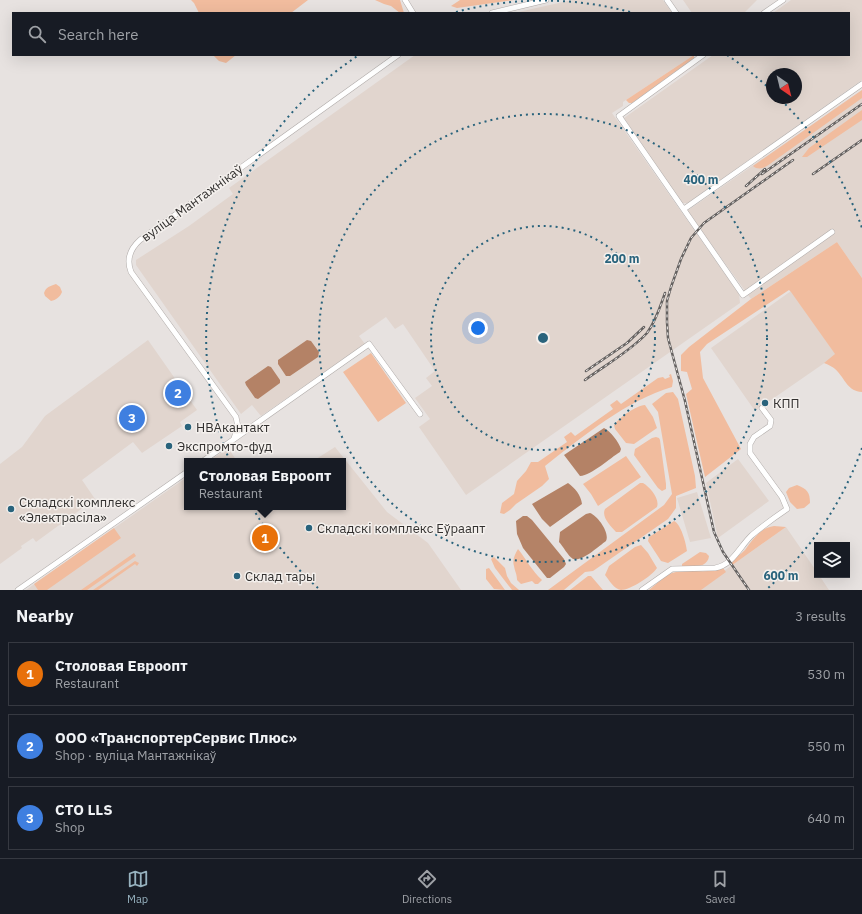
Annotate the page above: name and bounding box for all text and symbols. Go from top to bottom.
search box [12,12,850,56]
icon: search [26,23,48,45]
text: Search here [58,25,138,44]
north arrow [766,68,802,104]
street label: вуліца Мантажнікаў [138,160,246,245]
text: 400 m [683,172,719,187]
text: 200 m [604,251,640,266]
your location [468,318,488,338]
centre of rings [536,331,550,345]
pin: 2 [165,378,191,408]
place label: КПП [773,395,800,412]
marker: КПП [760,398,770,408]
pin: 3 [119,403,145,433]
place label: НВАкантакт [196,419,270,436]
marker: НВАкантакт [183,422,193,432]
place label: Экспромто-фуд [177,438,273,455]
marker: Экспромто-фуд [164,441,174,451]
popup [184,458,346,510]
text: Столовая Евроопт [199,466,331,485]
text: Restaurant [199,485,263,502]
place label: Складскі комплекс «Электрасіла» [19,494,136,526]
marker: Складскі комплекс «Электрасіла» [6,504,16,514]
place label: Складскі комплекс Еўраапт [317,520,485,537]
pin: 1 [252,523,278,553]
marker: Складскі комплекс Еўраапт [304,523,314,533]
map controls [814,542,850,578]
button: layers [814,542,850,578]
place label: Склад тары [245,568,316,585]
text: 600 m [763,568,799,583]
marker: Склад тары [232,571,242,581]
text: Nearby [16,605,74,627]
text: 3 results [795,608,846,625]
text: Столовая Евроопт [55,656,188,675]
text: 1 [26,666,34,683]
text: 530 m [807,666,845,683]
text: Restaurant [55,675,119,692]
text: ООО «ТранспортерСервис Плюс» [55,728,297,747]
text: 2 [26,738,34,755]
text: 550 m [807,738,845,755]
text: Shop · вуліца Мантажнікаў [55,747,216,764]
text: СТО LLS [55,800,113,819]
text: 3 [26,810,34,827]
text: 640 m [807,810,845,827]
text: Shop [55,819,85,836]
tab: Map [127,868,149,906]
tab: Directions [402,868,452,906]
tab: Saved [705,868,735,906]

